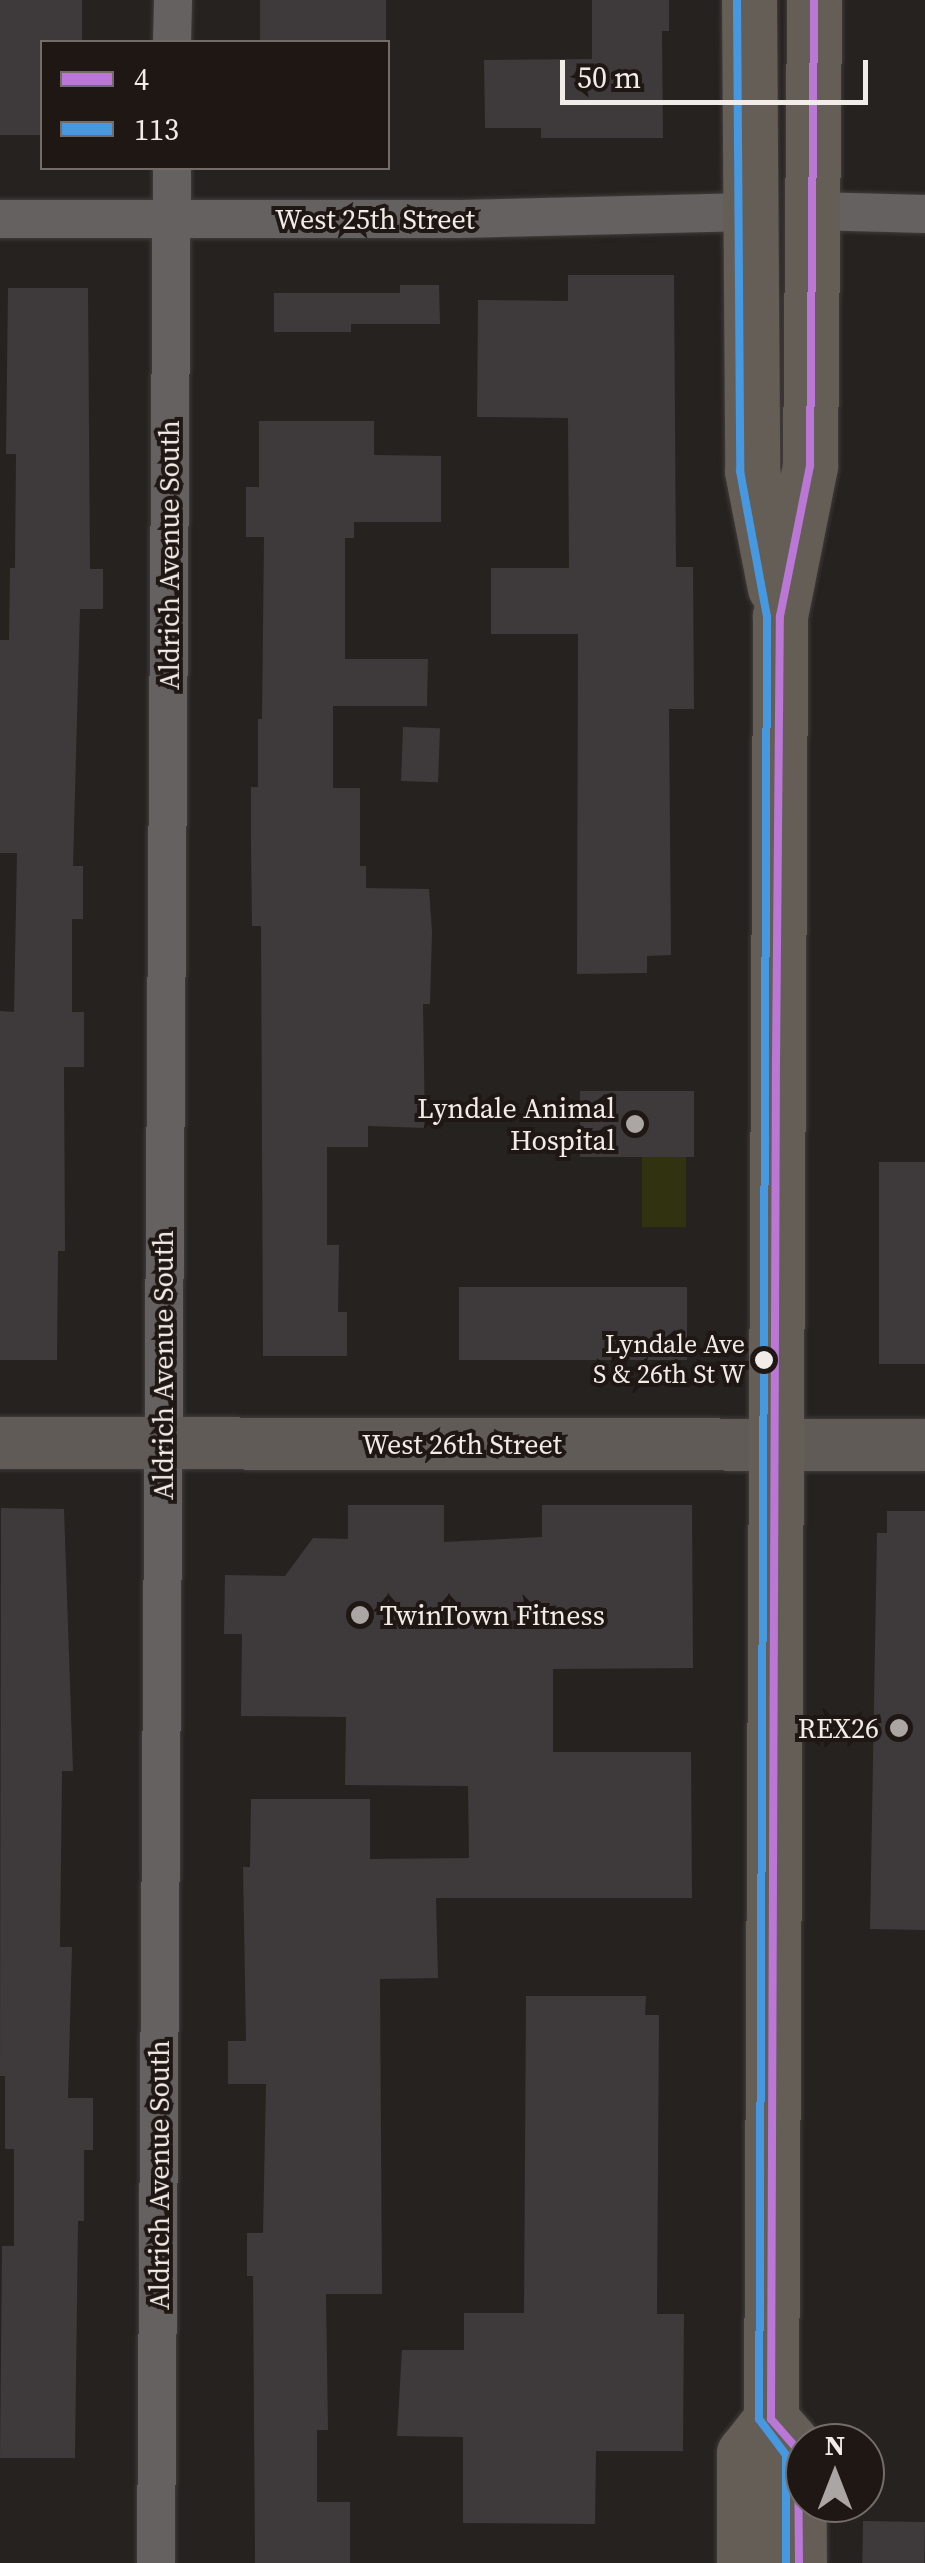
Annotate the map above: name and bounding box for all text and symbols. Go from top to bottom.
legend [40,40,390,170]
scale bar [565,40,872,102]
text: 50 m [577,57,641,98]
text: 4 [134,59,149,100]
text: 113 [134,109,179,150]
street label: West 25th Street [275,202,475,236]
street label: Aldrich Avenue South [152,420,186,690]
place label: Lyndale Animal Hospital [417,1091,615,1157]
marker: Lyndale Animal Hospital [624,1113,646,1135]
street label: Aldrich Avenue South [146,1230,180,1500]
place label: Lyndale Ave S & 26th St W [592,1329,745,1390]
marker: Lyndale Ave S & 26th St W [754,1350,774,1370]
street label: West 26th Street [362,1427,562,1461]
place label: TwinTown Fitness [380,1598,605,1632]
marker: TwinTown Fitness [349,1604,371,1626]
place label: REX26 [798,1711,879,1745]
marker: REX26 [888,1717,910,1739]
street label: Aldrich Avenue South [142,2040,176,2310]
north arrow [785,2423,885,2523]
text: N [825,2426,845,2464]

